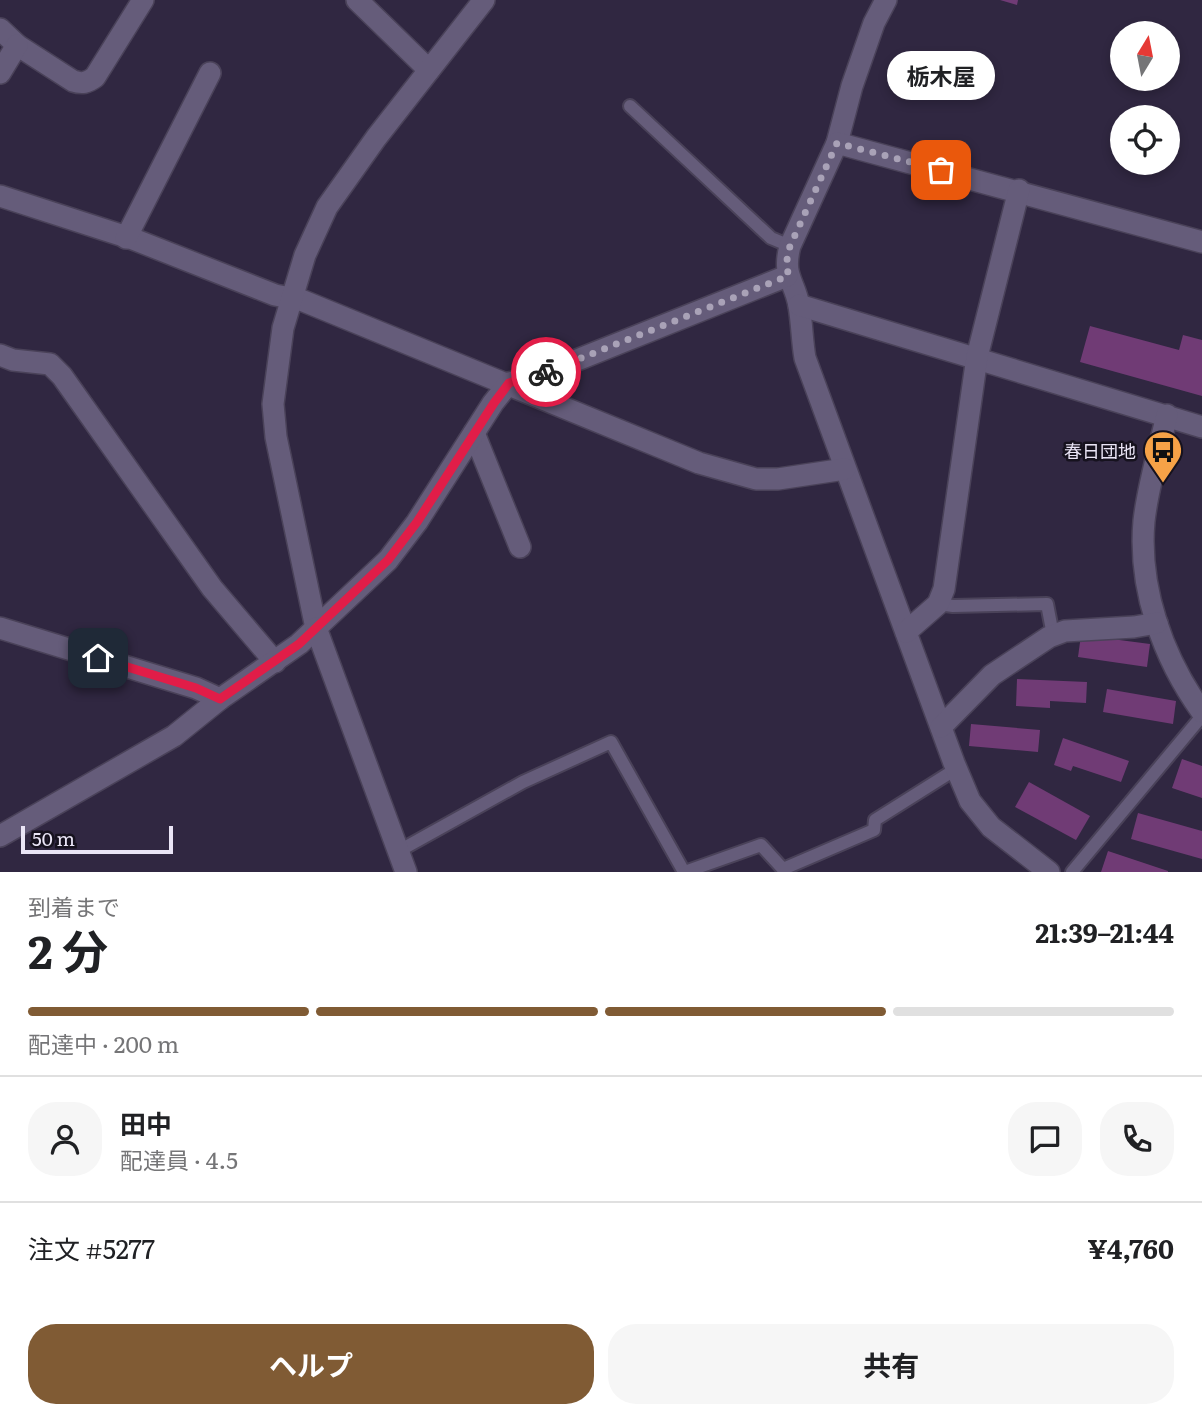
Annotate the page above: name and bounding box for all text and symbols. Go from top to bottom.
north arrow [1110,21,1180,91]
map controls [1110,21,1180,175]
callout: 栃木屋 [887,51,995,100]
text: 栃木屋 [907,58,976,92]
button: locate [1110,105,1180,175]
pin [911,140,971,200]
icon: bag [922,151,960,189]
courier [511,337,581,407]
icon: bike [527,353,565,391]
bus stop icon: 春日団地 [1142,429,1184,484]
place label: 春日団地 [1064,437,1136,464]
pin [68,628,128,688]
icon: home [79,639,117,677]
scale bar [21,823,173,855]
text: 50 m [32,824,75,852]
text: 到着まで [28,889,120,923]
text: 21:39–21:44 [1035,912,1174,951]
text: 2 分 [28,915,108,983]
text: 配達中 · 200 m [28,1026,179,1060]
button: person [28,1102,102,1176]
button: chat [1008,1102,1082,1176]
button: phone [1100,1102,1174,1176]
text: 田中 [120,1103,172,1142]
text: 配達員 · 4.5 [120,1142,238,1176]
text: 注文 #5277 [28,1228,155,1267]
text: ¥4,760 [1087,1228,1174,1267]
button: ヘルプ [28,1324,594,1404]
button: 共有 [608,1324,1174,1404]

